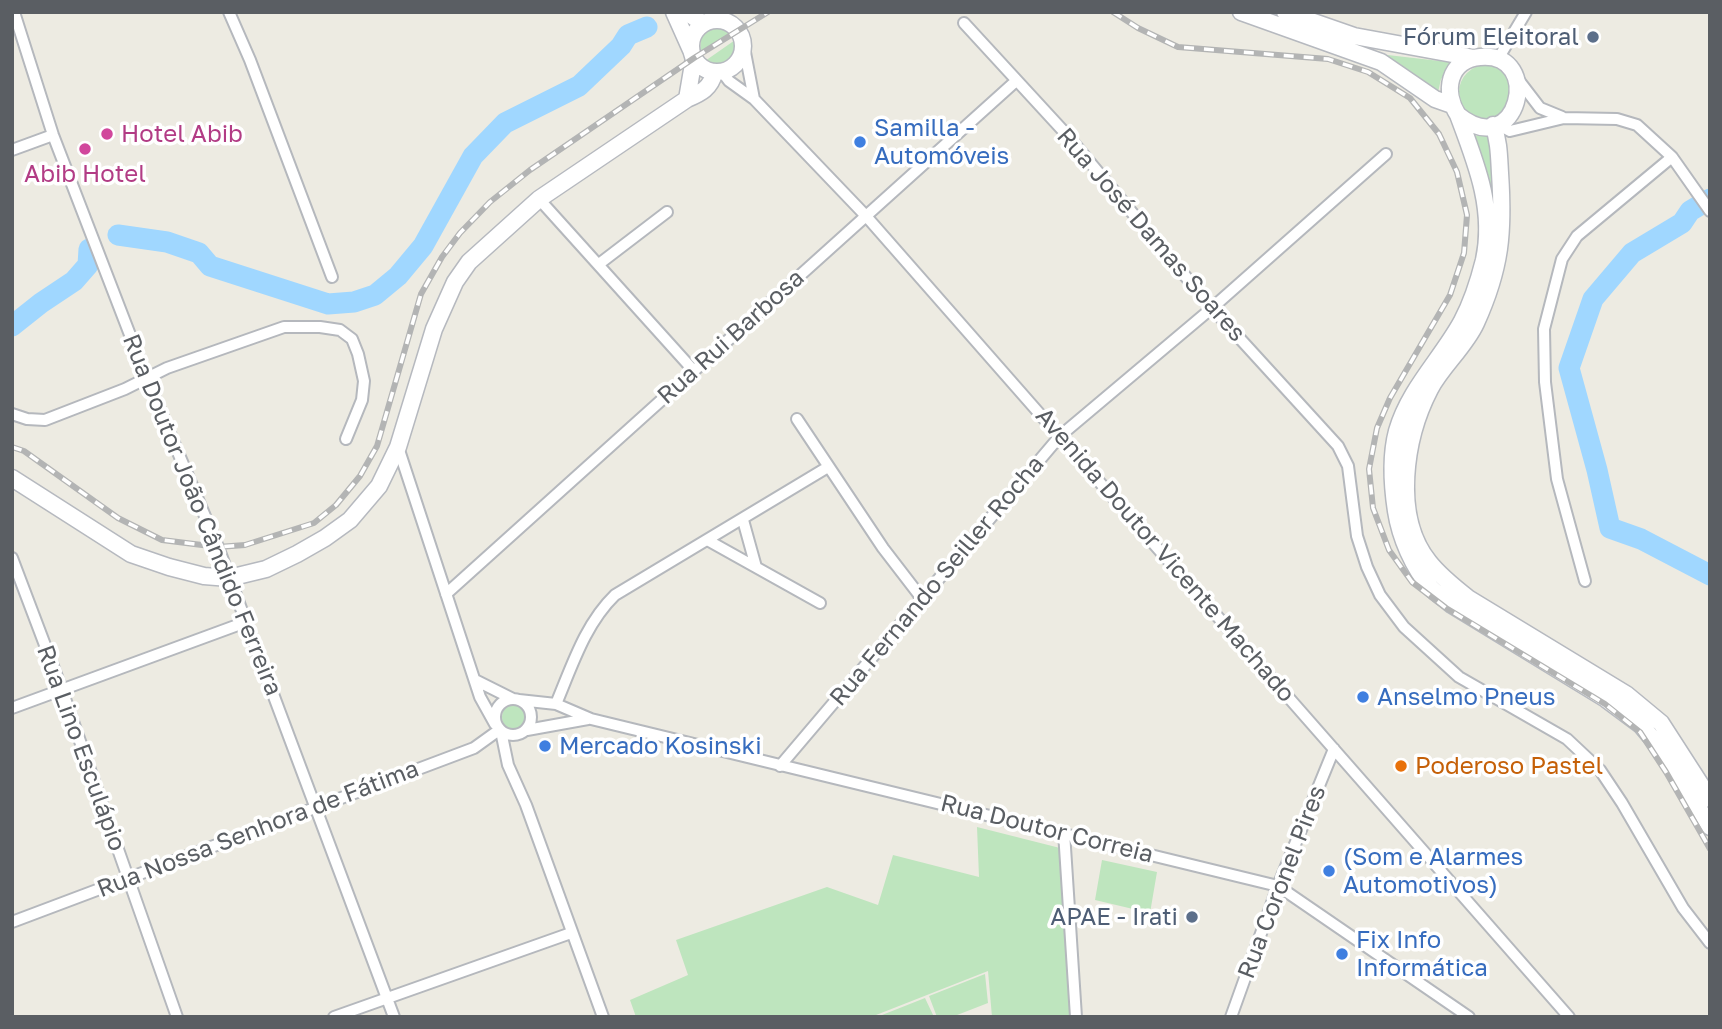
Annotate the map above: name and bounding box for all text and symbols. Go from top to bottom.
place label: Fórum Eleitoral [1403,23,1579,51]
marker: Fórum Eleitoral [1585,29,1601,45]
place label: Samilla - Automóveis [874,114,1009,170]
place label: Hotel Abib [121,120,243,148]
street label: Rua José Damas Soares [1051,122,1251,348]
marker: Hotel Abib [99,126,115,142]
marker: Samilla - Automóveis [852,134,868,150]
marker: Abib Hotel [77,141,93,157]
place label: Abib Hotel [24,160,146,188]
street label: Rua Rui Barbosa [652,264,810,410]
street label: Rua Doutor João Cândido Ferreira [116,330,288,700]
street label: Avenida Doutor Vicente Machado [1029,402,1301,708]
street label: Rua Fernando Seiller Rocha [824,450,1050,712]
street label: Rua Lino Esculápio [30,641,132,855]
place label: Anselmo Pneus [1377,683,1555,711]
marker: Anselmo Pneus [1355,689,1371,705]
place label: Mercado Kosinski [559,732,762,760]
marker: Mercado Kosinski [537,738,553,754]
place label: Poderoso Pastel [1415,752,1603,780]
street label: Rua Nossa Senhora de Fátima [93,754,423,904]
marker: Poderoso Pastel [1393,758,1409,774]
street label: Rua Coronel Pires [1232,781,1332,983]
street label: Rua Doutor Correia [938,789,1156,869]
place label: (Som e Alarmes Automotivos) [1343,843,1523,899]
marker: (Som e Alarmes Automotivos) [1321,863,1337,879]
place label: APAE - Irati [1050,903,1178,931]
marker: APAE - Irati [1184,909,1200,925]
place label: Fix Info Informática [1356,926,1488,982]
marker: Fix Info Informática [1334,946,1350,962]

